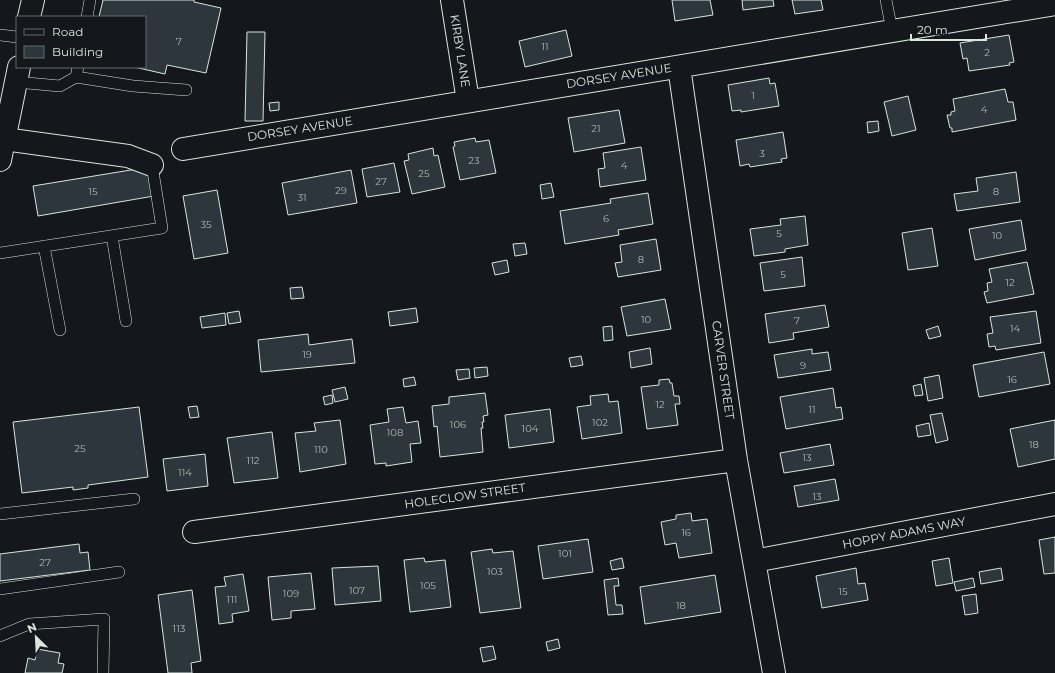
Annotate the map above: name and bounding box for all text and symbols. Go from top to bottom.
street label: KIRBY LANE [447,13,474,88]
legend [16,16,146,68]
scale bar [911,16,986,42]
text: 20 m [917,22,948,37]
text: Road [52,24,83,39]
house number: 7 [176,35,182,48]
house number: 11 [541,40,549,53]
text: Building [52,44,103,59]
house number: 2 [984,46,990,59]
street label: DORSEY AVENUE [565,60,673,91]
house number: 1 [751,89,755,102]
house number: 4 [981,103,988,116]
street label: DORSEY AVENUE [246,113,354,144]
house number: 21 [591,122,601,135]
house number: 3 [759,147,765,160]
house number: 23 [468,154,480,167]
house number: 4 [621,159,628,172]
house number: 25 [418,167,430,180]
house number: 27 [375,175,387,188]
house number: 29 [335,184,347,197]
house number: 15 [88,185,98,198]
house number: 8 [993,185,999,198]
house number: 31 [297,191,307,204]
house number: 6 [603,212,609,225]
house number: 35 [200,218,212,231]
house number: 5 [776,227,782,240]
house number: 10 [992,229,1002,242]
house number: 8 [638,253,644,266]
house number: 5 [780,268,786,281]
house number: 12 [1005,276,1015,289]
house number: 10 [641,313,651,326]
house number: 7 [794,314,800,327]
street label: CARVER STREET [709,320,738,420]
house number: 14 [1010,322,1020,335]
house number: 19 [302,348,312,361]
house number: 9 [800,359,806,372]
house number: 16 [1007,373,1017,386]
house number: 12 [655,398,665,411]
house number: 11 [808,403,816,416]
house number: 102 [592,416,608,429]
house number: 106 [450,418,466,431]
house number: 104 [522,422,539,435]
house number: 108 [387,426,403,439]
house number: 18 [1029,438,1039,451]
house number: 25 [74,442,86,455]
house number: 110 [314,443,328,456]
house number: 13 [802,451,812,464]
house number: 112 [247,454,260,467]
house number: 114 [178,466,192,479]
street label: HOLECLOW STREET [403,480,527,511]
house number: 13 [812,490,822,503]
street label: HOPPY ADAMS WAY [841,513,967,552]
house number: 16 [681,526,691,539]
house number: 101 [558,547,572,560]
house number: 27 [39,556,51,569]
house number: 103 [487,565,503,578]
house number: 105 [420,579,436,592]
house number: 107 [349,584,365,597]
house number: 15 [838,585,848,598]
house number: 109 [283,587,299,600]
house number: 111 [227,593,237,606]
house number: 18 [676,599,686,612]
north arrow [16,617,56,657]
text: N [25,620,39,636]
house number: 113 [173,622,186,635]

